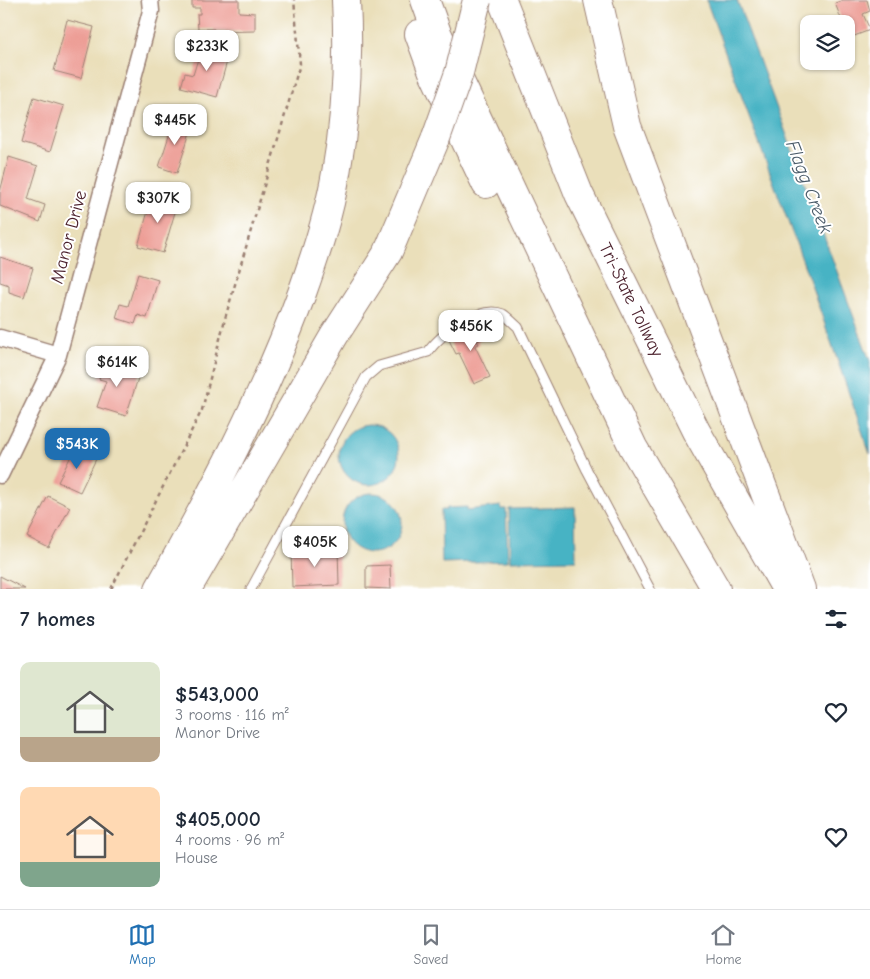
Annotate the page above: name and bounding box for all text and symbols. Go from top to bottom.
map controls [800,15,855,70]
button: layers [800,15,855,70]
pin: $233K [172,30,242,72]
text: $233K [186,37,228,55]
pin: $445K [140,104,210,146]
text: $445K [154,111,196,129]
water label: Flagg Creek [781,137,837,237]
pin: $307K [123,182,193,224]
street label: Manor Drive [46,188,92,286]
text: $307K [137,189,179,207]
street label: Tri-State Tollway [594,240,668,361]
pin: $456K [436,310,506,352]
text: $456K [449,317,493,335]
pin: $614K [82,346,152,388]
text: $614K [97,353,137,371]
pin: $543K [42,428,112,470]
text: $543K [56,435,98,453]
pin: $405K [280,526,350,568]
text: $405K [293,533,337,551]
icon: filters [822,605,850,633]
text: 7 homes [20,607,95,631]
icon: home [60,682,120,742]
text: $543,000 [175,682,259,706]
icon: heart [822,698,850,726]
text: 3 rooms · 116 m² [175,706,289,724]
text: Manor Drive [175,724,260,742]
icon: home [60,807,120,867]
text: $405,000 [175,807,261,831]
icon: heart [822,823,850,851]
text: 4 rooms · 96 m² [175,831,284,849]
text: House [175,849,218,867]
tab: Map [128,921,156,968]
tab: Saved [413,921,448,968]
tab: Home [705,921,742,968]

